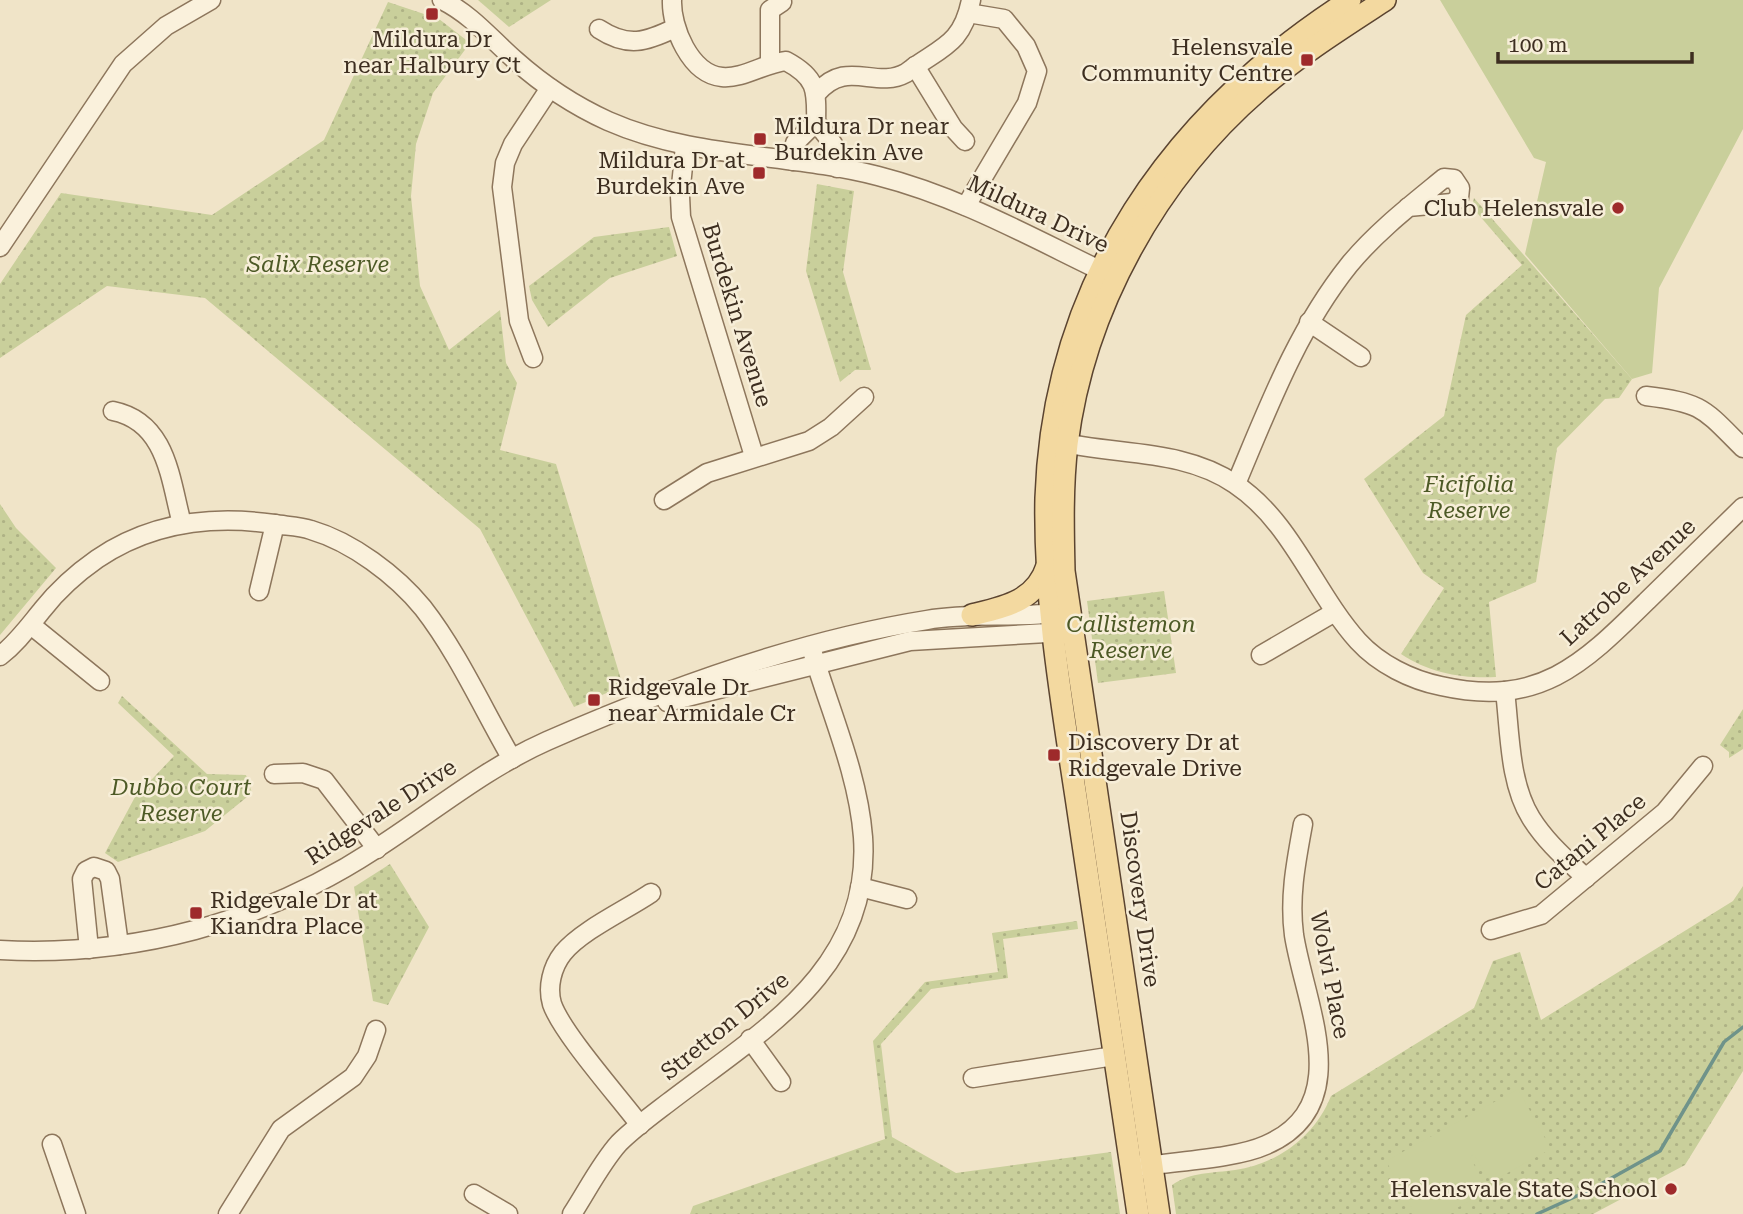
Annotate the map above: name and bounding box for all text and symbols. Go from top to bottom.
marker: Mildura Dr near Halbury Ct [424,6,440,22]
scale bar [1498,21,1692,65]
place label: Mildura Dr near Halbury Ct [343,26,521,79]
text: 100 m [1508,33,1568,57]
place label: Helensvale Community Centre [1081,34,1293,87]
marker: Helensvale Community Centre [1299,52,1315,68]
place label: Mildura Dr near Burdekin Ave [774,113,949,166]
marker: Mildura Dr near Burdekin Ave [752,131,768,147]
place label: Mildura Dr at Burdekin Ave [596,147,745,200]
marker: Mildura Dr at Burdekin Ave [751,165,767,181]
street label: Mildura Drive [963,169,1113,259]
place label: Club Helensvale [1424,195,1604,222]
marker: Club Helensvale [1610,200,1626,216]
street label: Burdekin Avenue [696,220,778,410]
park label: Salix Reserve [246,251,389,278]
park label: Ficifolia Reserve [1423,471,1514,524]
street label: Latrobe Avenue [1555,513,1701,651]
park label: Callistemon Reserve [1066,611,1196,664]
place label: Ridgevale Dr near Armidale Cr [608,674,796,727]
marker: Ridgevale Dr near Armidale Cr [586,692,602,708]
place label: Discovery Dr at Ridgevale Drive [1068,729,1242,782]
marker: Discovery Dr at Ridgevale Drive [1046,747,1062,763]
street label: Ridgevale Drive [301,753,461,871]
park label: Dubbo Court Reserve [110,774,252,827]
street label: Catani Place [1529,788,1651,896]
street label: Discovery Drive [1114,809,1166,989]
place label: Ridgevale Dr at Kiandra Place [210,887,378,940]
marker: Ridgevale Dr at Kiandra Place [188,905,204,921]
street label: Wolvi Place [1304,909,1356,1041]
street label: Stretton Drive [656,966,794,1086]
place label: Helensvale State School [1390,1176,1657,1203]
marker: Helensvale State School [1663,1181,1679,1197]

